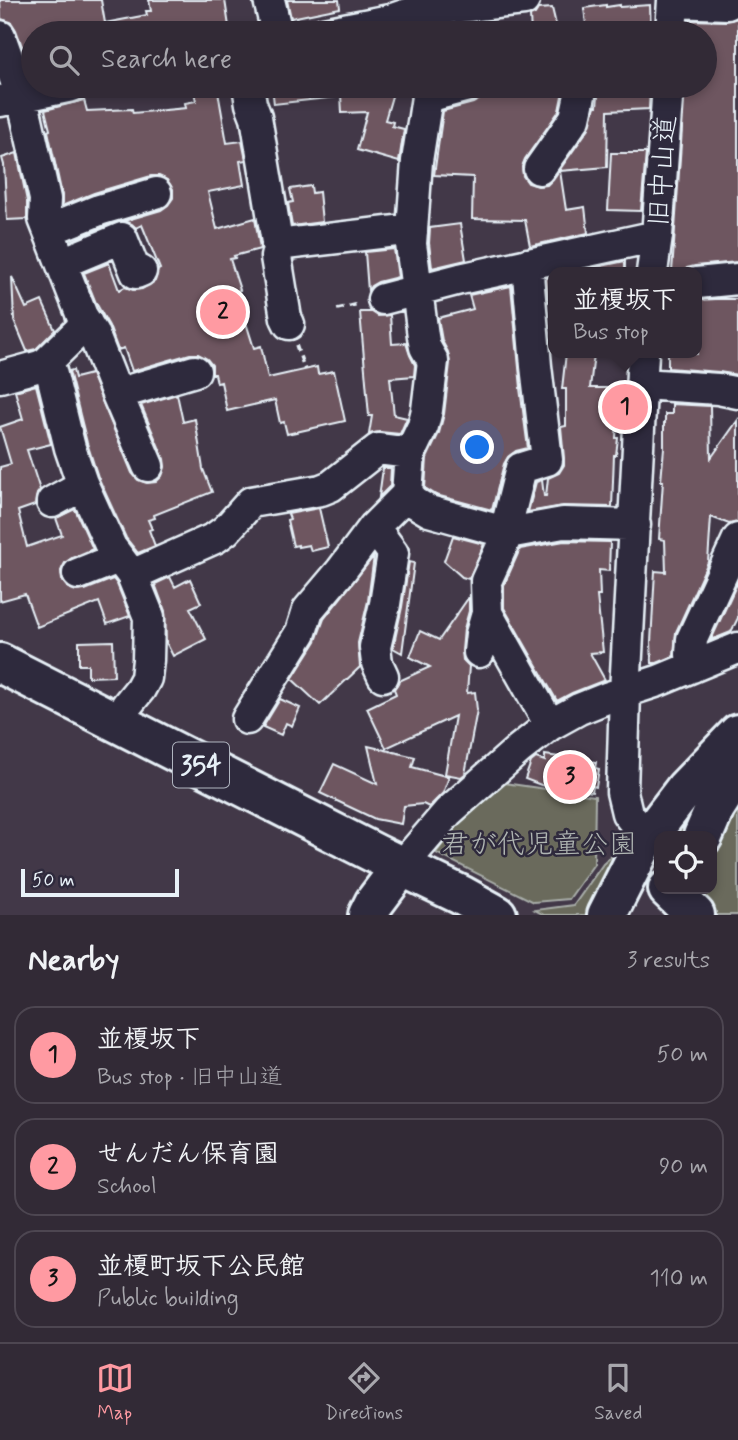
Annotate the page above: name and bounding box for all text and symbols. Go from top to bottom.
search box [21,21,717,98]
icon: search [45,41,83,79]
text: Search here [101,43,232,77]
street label: 旧中山道 [641,114,686,228]
popup [548,267,702,358]
text: 並榎坂下 [573,284,677,318]
pin: 2 [200,286,246,338]
text: Bus stop [573,318,649,348]
pin: 1 [602,381,648,433]
your location [460,430,494,464]
road number: 354 [173,743,229,788]
pin: 3 [547,751,593,803]
park label: 君が代児童公園 [441,827,637,864]
map controls [654,831,717,894]
button: locate [654,831,717,894]
scale bar [21,866,178,898]
text: 50 m [32,868,75,893]
text: Nearby [28,941,119,980]
text: 3 results [627,946,710,976]
text: 並榎坂下 [97,1023,201,1057]
text: 1 [48,1040,58,1070]
text: 50 m [657,1040,708,1070]
text: Bus stop · 旧中山道 [97,1063,283,1093]
text: せんだん保育園 [97,1138,279,1172]
text: 2 [47,1152,59,1182]
text: 90 m [659,1152,708,1182]
text: School [97,1172,157,1202]
text: 並榎町坂下公民館 [97,1250,305,1284]
text: 3 [48,1264,58,1294]
text: 110 m [649,1264,708,1294]
text: Public building [97,1284,239,1314]
tab: Map [96,1359,134,1426]
tab: Directions [325,1359,403,1426]
tab: Saved [594,1359,642,1426]

